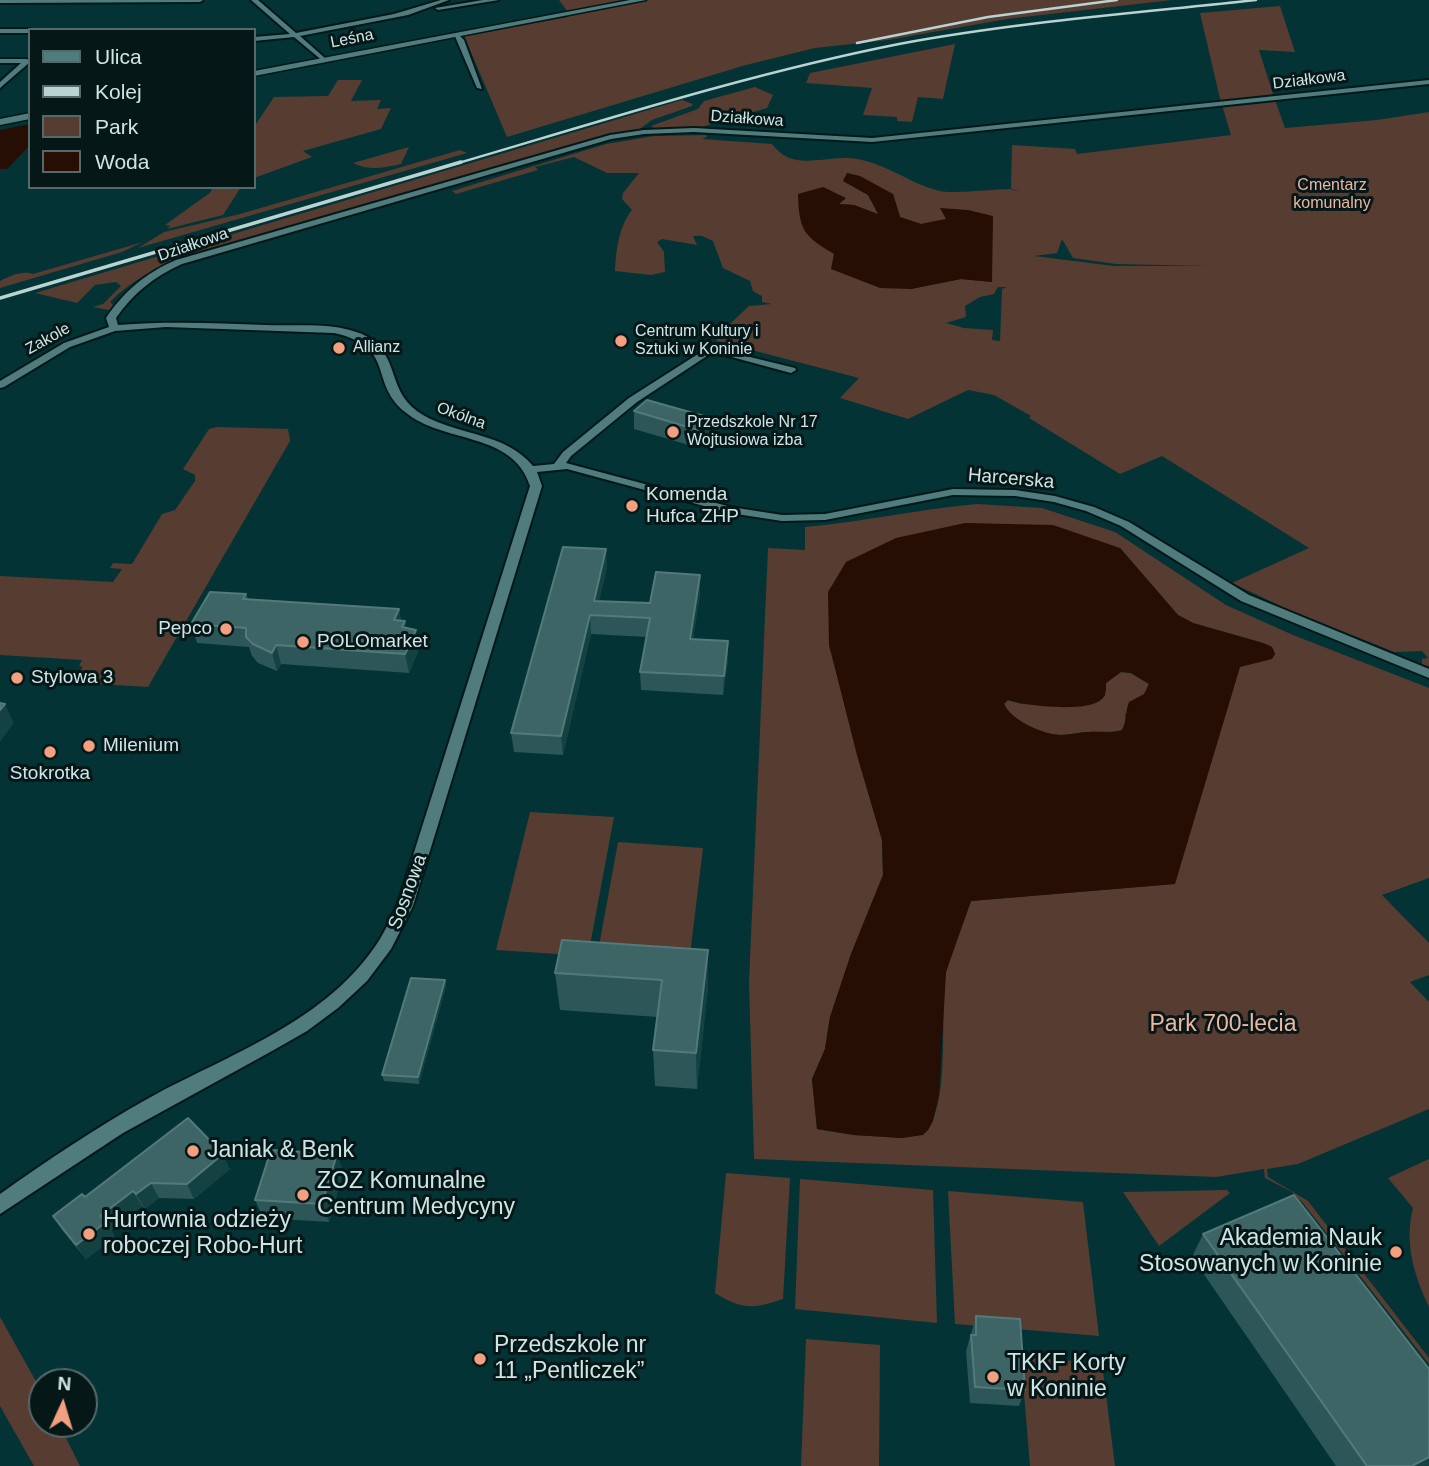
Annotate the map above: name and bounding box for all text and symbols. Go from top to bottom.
street label: Leśna [329,25,375,53]
legend [28,28,256,189]
text: Ulica [95,45,142,68]
street label: Działkowa [1272,66,1346,94]
text: Kolej [95,80,142,103]
street label: Działkowa [710,107,784,131]
text: Park [95,115,138,138]
text: Woda [95,150,149,173]
park label: Cmentarz komunalny [1293,176,1371,214]
street label: Działkowa [155,224,231,266]
street label: Zakole [22,319,74,359]
place label: Centrum Kultury i Sztuki w Koninie [635,322,759,360]
marker: Centrum Kultury i Sztuki w Koninie [613,333,629,349]
place label: Allianz [353,338,400,358]
marker: Allianz [331,340,347,356]
street label: Okólna [434,398,488,434]
place label: Przedszkole Nr 17 Wojtusiowa izba [687,413,818,451]
marker: Przedszkole Nr 17 Wojtusiowa izba [665,424,681,440]
street label: Harcerska [967,464,1055,494]
place label: Komenda Hufca ZHP [646,484,739,528]
marker: Komenda Hufca ZHP [624,498,640,514]
place label: Pepco [158,618,212,640]
marker: Pepco [218,621,234,637]
place label: POLOmarket [317,631,428,653]
marker: POLOmarket [295,634,311,650]
place label: Stylowa 3 [31,667,113,689]
marker: Stylowa 3 [9,670,25,686]
place label: Milenium [103,735,179,757]
marker: Milenium [81,738,97,754]
marker: Stokrotka [42,744,58,760]
place label: Stokrotka [10,763,90,785]
street label: Sosnowa [384,851,432,933]
park label: Park 700-lecia [1149,1011,1297,1039]
place label: Janiak & Benk [207,1137,354,1165]
marker: Janiak & Benk [185,1143,201,1159]
place label: ZOZ Komunalne Centrum Medycyny [317,1168,515,1222]
marker: ZOZ Komunalne Centrum Medycyny [295,1187,311,1203]
place label: Hurtownia odzieży roboczej Robo-Hurt [103,1207,302,1261]
place label: Akademia Nauk Stosowanych w Koninie [1139,1225,1382,1279]
marker: Hurtownia odzieży roboczej Robo-Hurt [81,1226,97,1242]
marker: Akademia Nauk Stosowanych w Koninie [1388,1244,1404,1260]
place label: Przedszkole nr 11 „Pentliczek” [494,1332,646,1386]
place label: TKKF Korty w Koninie [1007,1350,1126,1404]
marker: Przedszkole nr 11 „Pentliczek” [472,1351,488,1367]
north arrow [28,1368,98,1438]
marker: TKKF Korty w Koninie [985,1369,1001,1385]
text: N [57,1373,72,1395]

